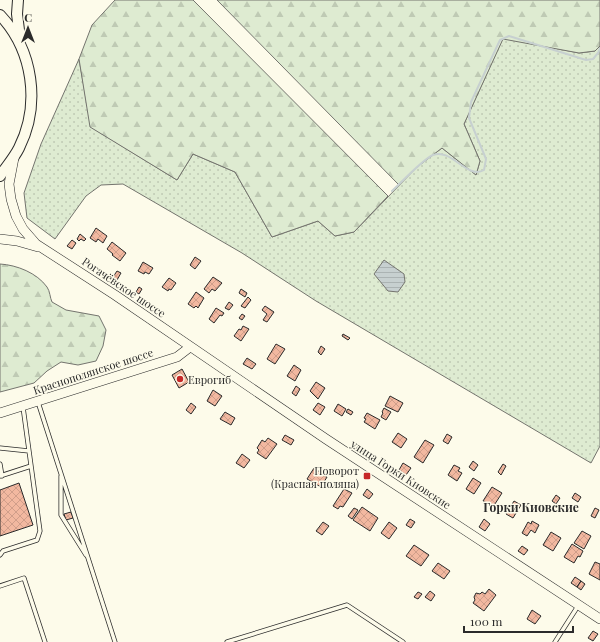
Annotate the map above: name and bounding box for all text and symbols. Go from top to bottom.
north arrow [8,8,48,48]
text: С [24,10,32,25]
street label: Рогачёвское шоссе [79,253,169,321]
street label: Краснополянское шоссе [31,344,155,398]
place label: Еврогиб [188,372,231,387]
marker: Еврогиб [175,374,185,384]
street label: улица Горки Киовские [347,435,454,512]
place label: Поворот (Красная поляна) [271,463,359,491]
marker: Поворот (Красная поляна) [362,471,372,481]
district label: Горки Киовские [483,499,579,515]
scale bar [464,608,573,634]
text: 100 m [470,613,503,629]

